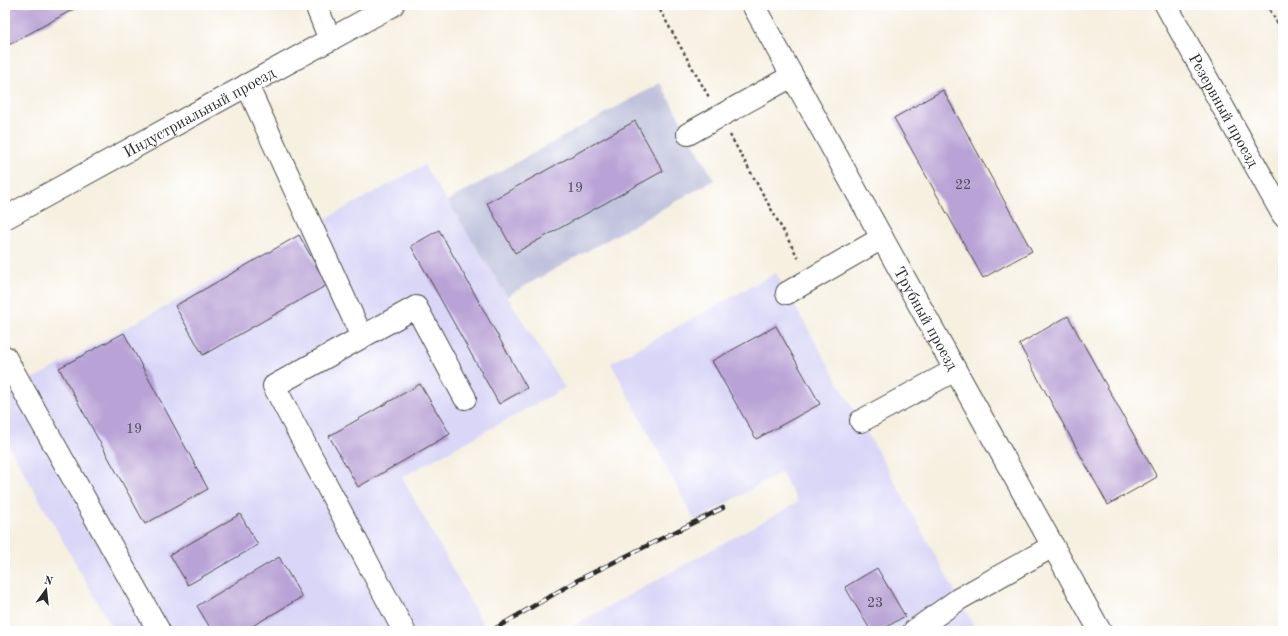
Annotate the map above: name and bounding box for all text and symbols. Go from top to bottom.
street label: Резервный проезд [1185,51,1261,170]
street label: Индустриальный проезд [121,65,278,161]
house number: 22 [955,178,971,192]
house number: 19 [567,181,583,195]
street label: Трубный проезд [890,265,960,374]
house number: 19 [126,422,142,436]
north arrow [26,570,66,610]
text: N [43,575,54,588]
house number: 23 [867,596,883,610]

